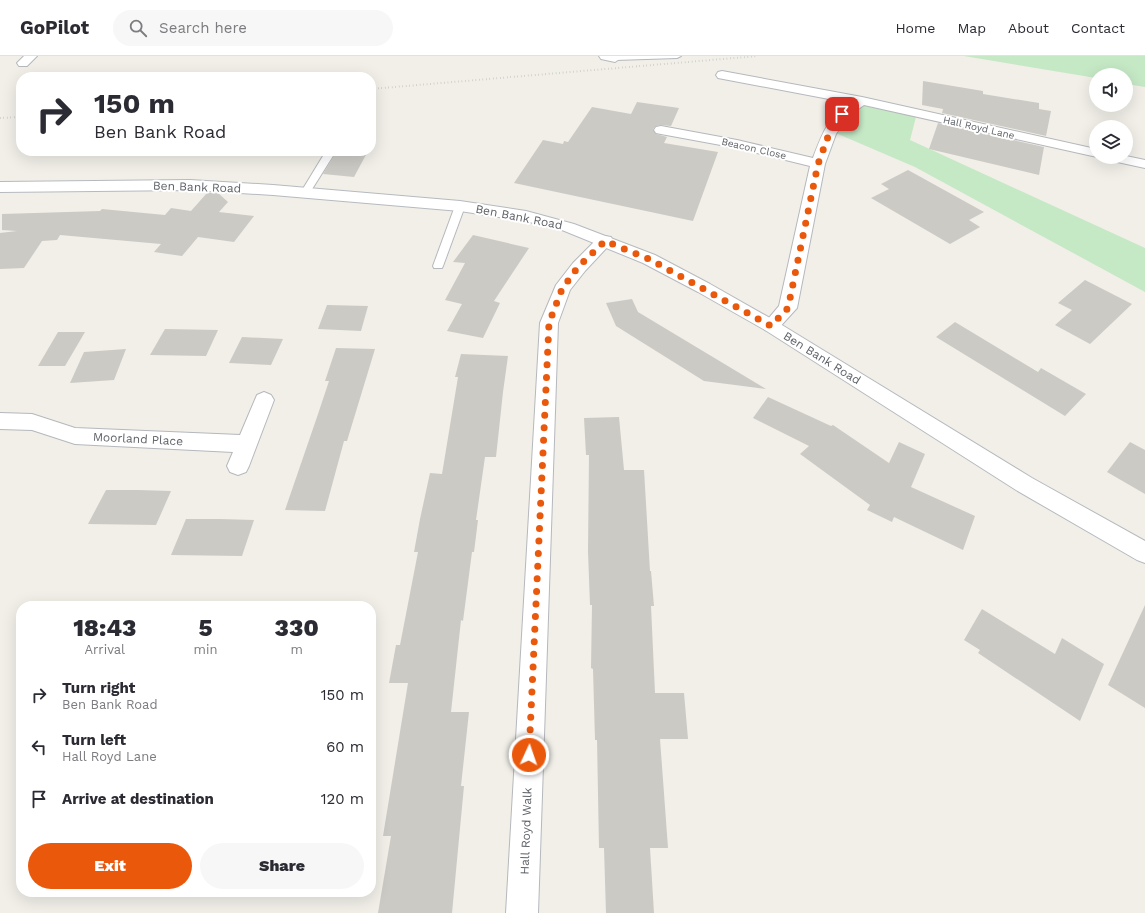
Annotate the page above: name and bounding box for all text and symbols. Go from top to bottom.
search box [113,10,393,46]
text: GoPilot [20,16,89,39]
icon: search [127,17,149,39]
text: Search here [159,19,247,37]
text: Home [895,20,935,36]
text: Map [957,20,986,36]
text: About [1008,20,1049,36]
text: Contact [1071,20,1125,36]
map controls [1089,68,1133,164]
button: sound [1089,68,1133,112]
text: 150 m [94,87,175,120]
icon: right [28,88,80,140]
pin [825,97,859,131]
icon: arrive [831,103,853,125]
street label: Hall Royd Lane [942,114,1016,141]
button: layers [1089,120,1133,164]
text: Ben Bank Road [94,121,226,142]
street label: Beacon Close [720,136,788,161]
street label: Ben Bank Road [153,178,241,196]
street label: Ben Bank Road [474,202,564,232]
street label: Ben Bank Road [781,329,863,387]
street label: Moorland Place [93,430,184,448]
text: 18:43 [73,614,136,642]
text: 5 [199,614,213,642]
text: 330 [275,614,319,642]
text: Arrival [84,642,125,657]
text: min [194,642,217,657]
text: m [291,642,303,657]
text: Turn right [62,679,135,697]
icon: right [28,684,50,706]
text: 150 m [321,686,364,704]
text: Ben Bank Road [62,697,158,712]
text: Turn left [62,731,126,749]
position arrow [508,734,550,776]
icon: left [28,736,50,758]
text: 60 m [326,738,364,756]
text: Hall Royd Lane [62,749,157,764]
street label: Hall Royd Walk [517,787,535,875]
icon: arrive [28,788,50,810]
text: Arrive at destination [62,790,214,808]
text: 120 m [321,790,364,808]
button: Exit [28,843,192,889]
button: Share [200,843,364,889]

